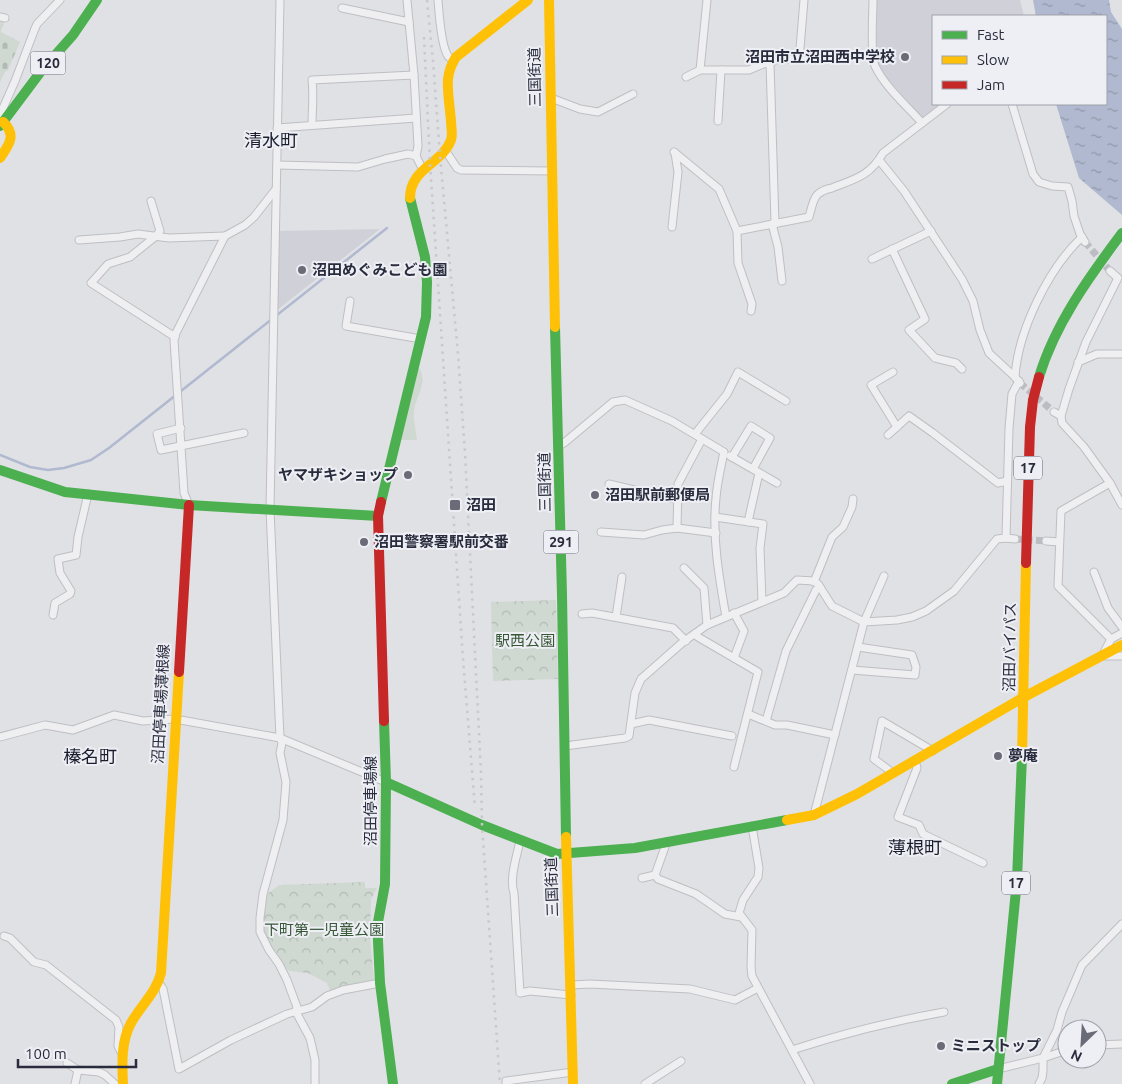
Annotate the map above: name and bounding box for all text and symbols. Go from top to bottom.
legend [932,15,1107,105]
text: Fast [977,26,1005,43]
street label: 三国街道 [525,47,544,107]
place label: 沼田市立沼田西中学校 [745,48,895,65]
marker: 沼田市立沼田西中学校 [899,51,911,63]
text: Slow [977,51,1010,68]
road number: 120 [30,52,66,74]
text: Jam [977,76,1005,93]
district label: 清水町 [244,130,298,150]
place label: 沼田めぐみこども園 [312,261,447,278]
marker: 沼田めぐみこども園 [296,264,308,276]
street label: 三国街道 [535,452,554,512]
road number: 17 [1014,456,1042,479]
place label: ヤマザキショップ [278,466,398,483]
marker: ヤマザキショップ [402,469,414,481]
place label: 沼田駅前郵便局 [605,486,710,503]
marker: 沼田駅前郵便局 [589,489,601,501]
place label: 沼田 [466,496,496,513]
marker: 沼田 [448,498,462,512]
road number: 291 [544,530,578,554]
place label: 沼田警察署駅前交番 [374,533,509,550]
marker: 沼田警察署駅前交番 [358,536,370,548]
street label: 沼田バイパス [1000,602,1019,692]
park label: 駅西公園 [495,632,555,649]
street label: 沼田停車場薄根線 [149,644,172,764]
district label: 榛名町 [63,746,117,766]
place label: 夢庵 [1008,747,1038,764]
marker: 夢庵 [992,750,1004,762]
street label: 沼田停車場線 [362,756,379,846]
district label: 薄根町 [888,837,942,857]
street label: 三国街道 [542,857,561,917]
road number: 17 [1002,871,1030,894]
park label: 下町第一児童公園 [264,921,384,938]
north arrow [1057,1019,1107,1069]
scale bar [18,1036,135,1068]
place label: ミニストップ [951,1037,1041,1054]
marker: ミニストップ [935,1040,947,1052]
text: 100 m [25,1045,67,1062]
text: N [1068,1046,1085,1065]

